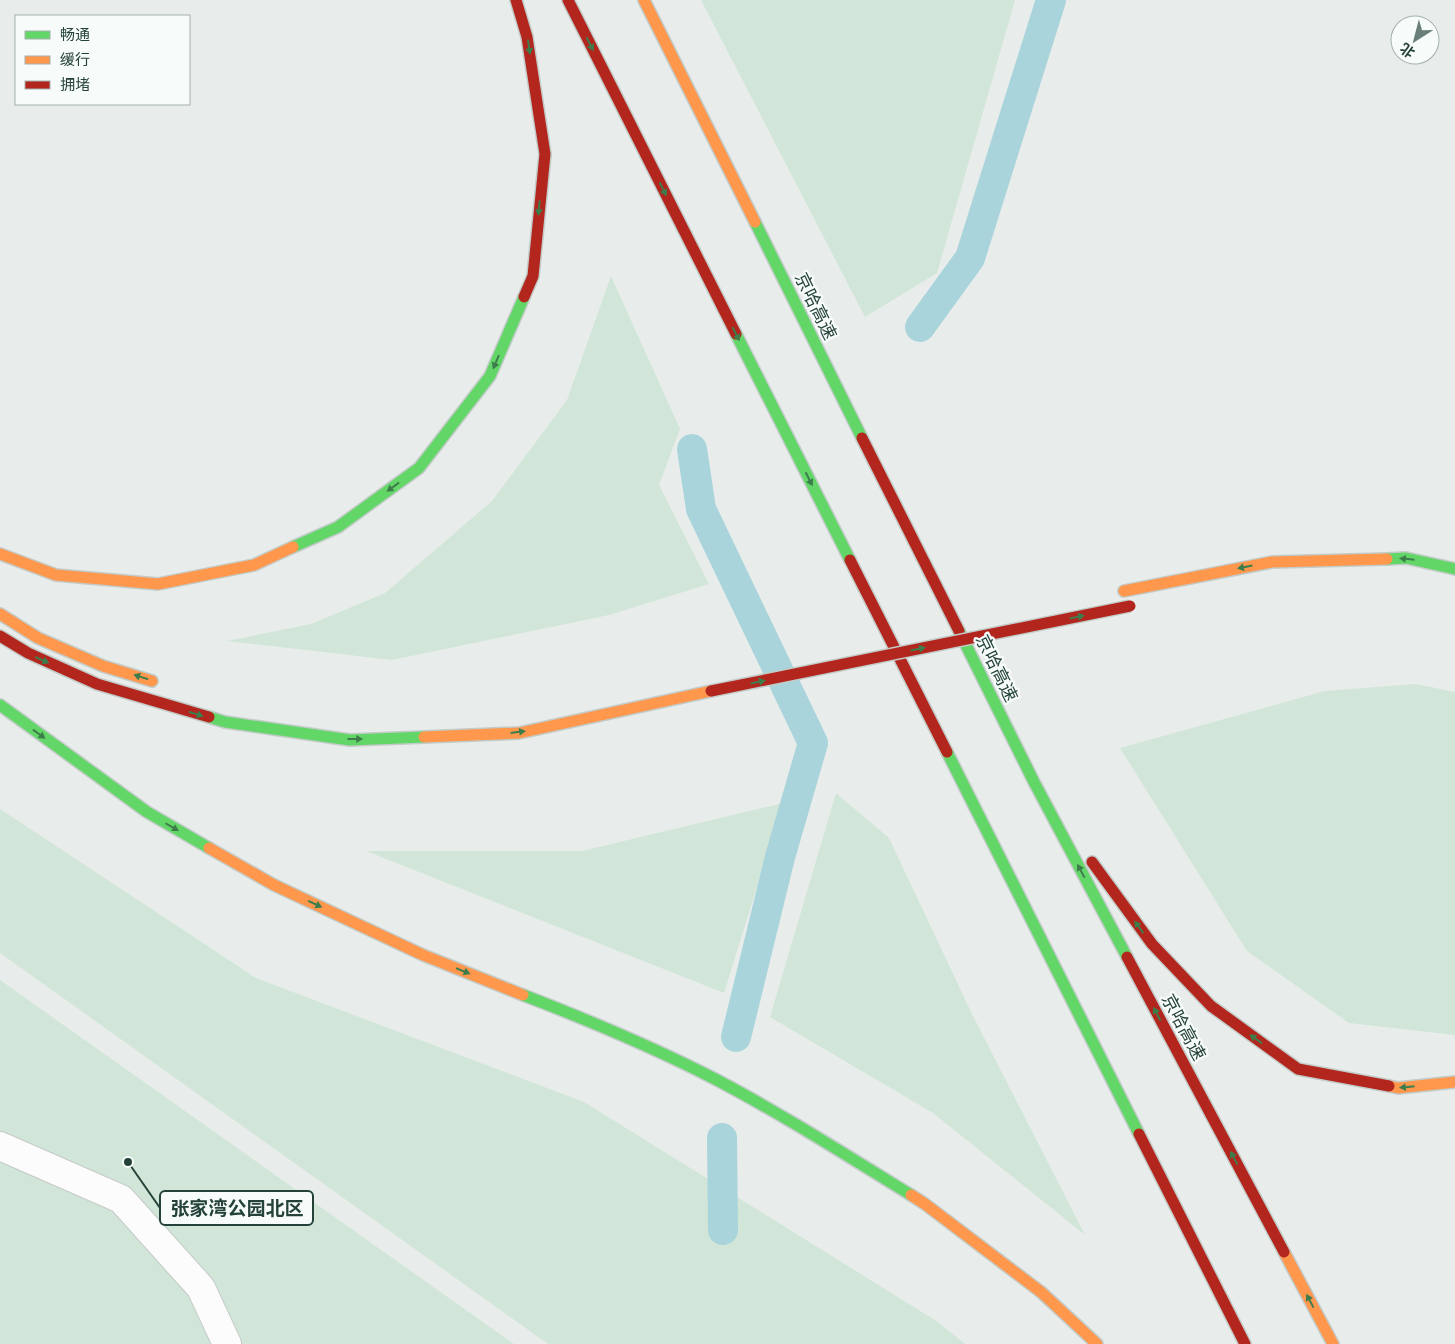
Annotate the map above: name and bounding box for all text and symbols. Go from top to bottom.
legend [15,15,190,105]
north arrow [1390,15,1440,65]
text: 畅通 [60,26,90,43]
one-way arrow [586,36,594,51]
one-way arrow [525,39,533,55]
text: 北 [1397,40,1418,61]
text: 缓行 [60,51,90,68]
text: 拥堵 [60,76,90,93]
one-way arrow [659,182,667,196]
one-way arrow [535,200,543,216]
street label: 京哈高速 [791,269,841,343]
one-way arrow [732,327,740,341]
one-way arrow [491,355,499,369]
one-way arrow [805,472,813,486]
one-way arrow [387,481,400,492]
one-way arrow [1399,555,1415,563]
one-way arrow [1238,563,1253,571]
one-way arrow [1069,612,1085,620]
street label: 京哈高速 [972,631,1022,705]
one-way arrow [910,645,925,653]
one-way arrow [35,656,49,664]
one-way arrow [133,673,148,681]
one-way arrow [751,677,767,685]
one-way arrow [188,710,203,718]
one-way arrow [510,728,526,736]
one-way arrow [32,729,46,739]
one-way arrow [348,735,364,743]
one-way arrow [166,822,179,831]
one-way arrow [1077,863,1085,878]
one-way arrow [308,900,322,908]
one-way arrow [1134,920,1144,934]
one-way arrow [456,967,470,975]
street label: 京哈高速 [1158,990,1210,1064]
one-way arrow [1153,1007,1161,1021]
one-way arrow [1250,1033,1263,1044]
one-way arrow [1398,1083,1414,1091]
one-way arrow [1230,1150,1238,1165]
callout: 张家湾公园北区 [160,1191,313,1225]
text: 张家湾公园北区 [170,1197,304,1219]
one-way arrow [1306,1294,1314,1308]

